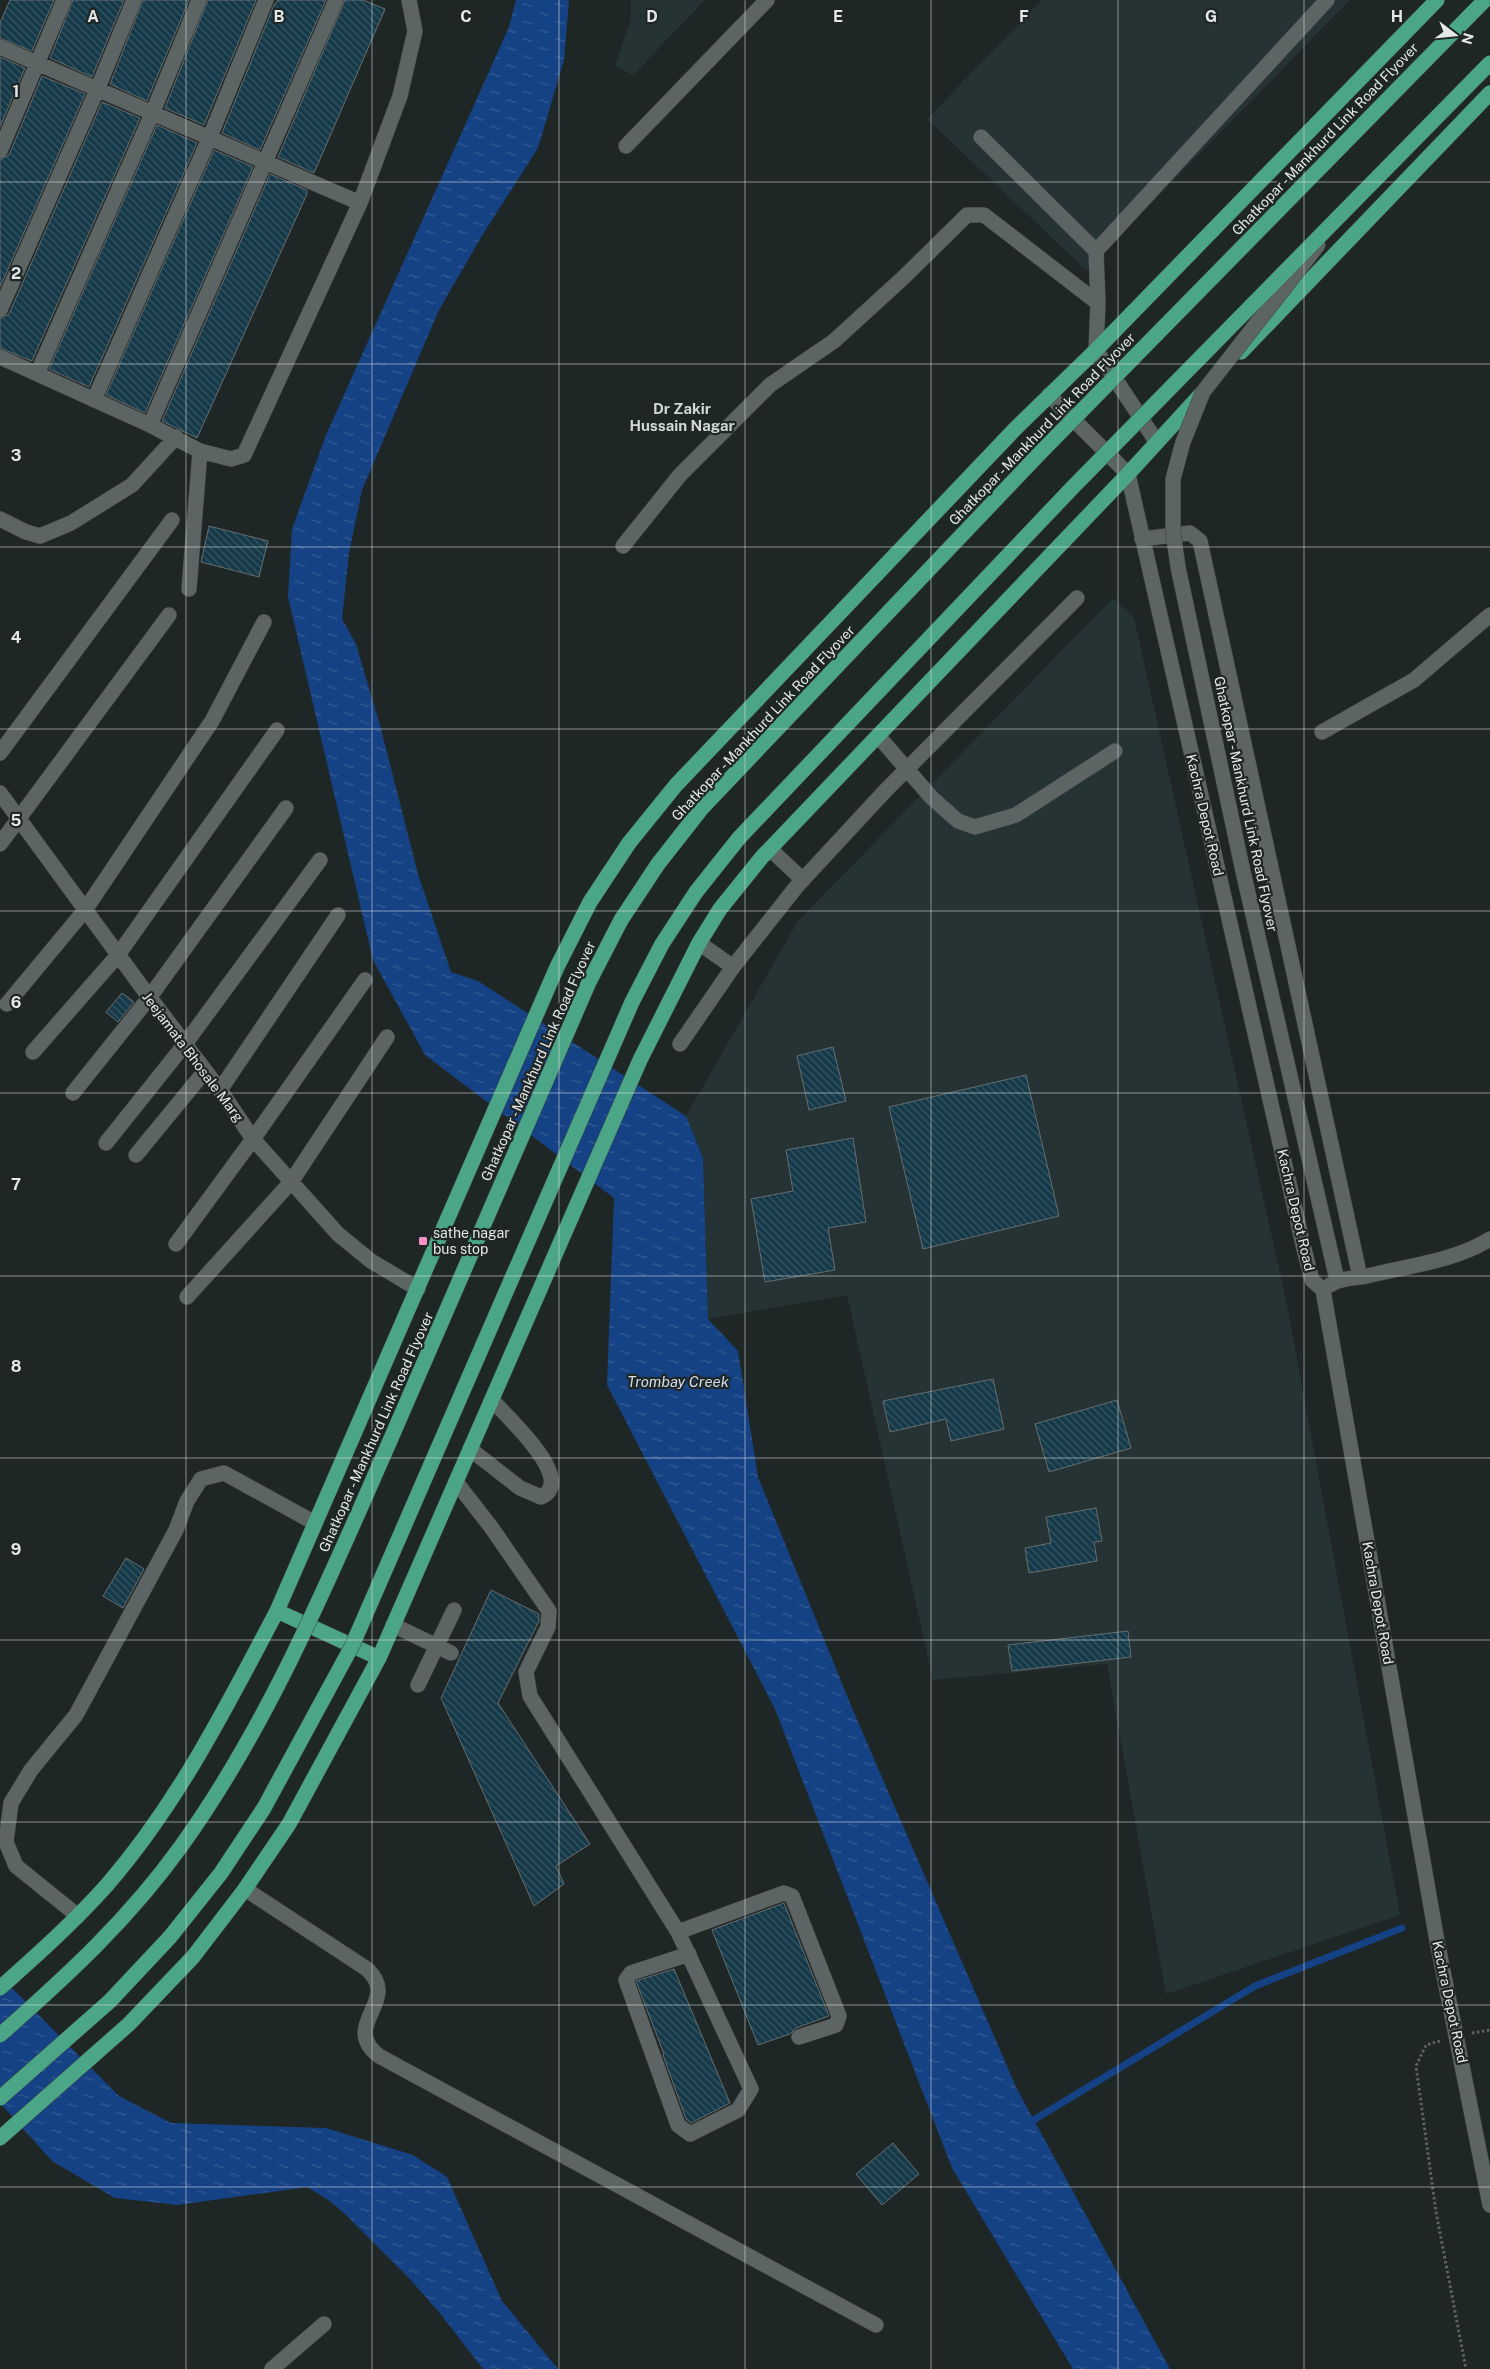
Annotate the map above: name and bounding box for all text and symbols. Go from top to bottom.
text: A [87,7,99,26]
text: B [274,7,285,26]
text: C [460,7,472,26]
text: D [646,7,658,26]
text: E [833,7,843,26]
text: F [1019,7,1029,26]
text: G [1205,7,1217,26]
text: H [1391,7,1403,26]
north arrow [1430,10,1480,60]
text: N [1458,31,1477,46]
street label: Ghatkopar - Mankhurd Link Road Flyover [1229,40,1421,238]
text: 1 [13,82,19,101]
text: 2 [11,264,21,283]
street label: Ghatkopar - Mankhurd Link Road Flyover [946,330,1138,528]
district label: Dr Zakir Hussain Nagar [629,400,735,434]
text: 3 [11,446,21,465]
street label: Ghatkopar - Mankhurd Link Road Flyover [668,622,858,824]
text: 4 [11,628,22,647]
street label: Ghatkopar - Mankhurd Link Road Flyover [1211,675,1281,933]
street label: Kachra Depot Road [1183,752,1227,878]
text: 5 [11,811,22,830]
street label: Ghatkopar - Mankhurd Link Road Flyover [478,939,598,1183]
street label: Jeejamata Bhosale Marg [139,989,247,1125]
text: 6 [11,993,21,1012]
street label: Kachra Depot Road [1274,1147,1318,1273]
text: 7 [11,1175,21,1194]
place label: sathe nagar bus stop [433,1225,510,1257]
marker: sathe nagar bus stop [417,1235,429,1247]
street label: Ghatkopar - Mankhurd Link Road Flyover [316,1310,436,1554]
text: 8 [11,1357,22,1376]
water label: Trombay Creek [627,1373,730,1390]
text: 9 [11,1540,21,1559]
street label: Kachra Depot Road [1359,1540,1397,1666]
street label: Kachra Depot Road [1429,1939,1471,2065]

